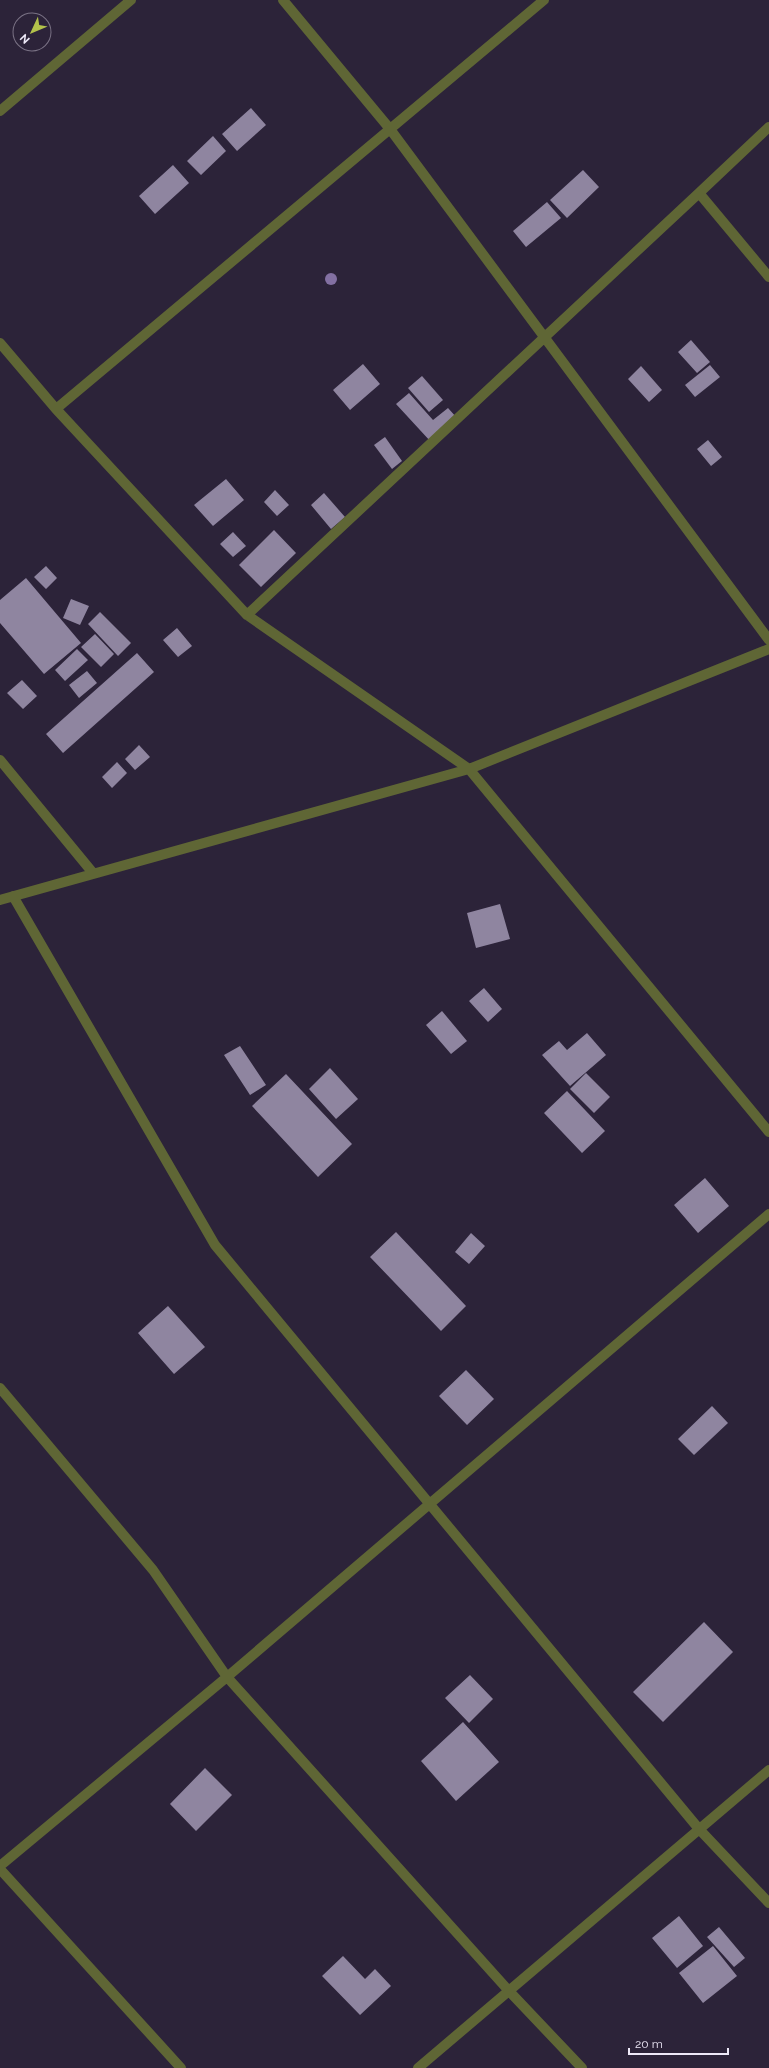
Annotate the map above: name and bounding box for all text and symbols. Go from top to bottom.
north arrow [12,12,52,52]
text: N [18,31,33,46]
scale bar [629,2030,728,2056]
text: 20 m [635,2037,663,2051]

